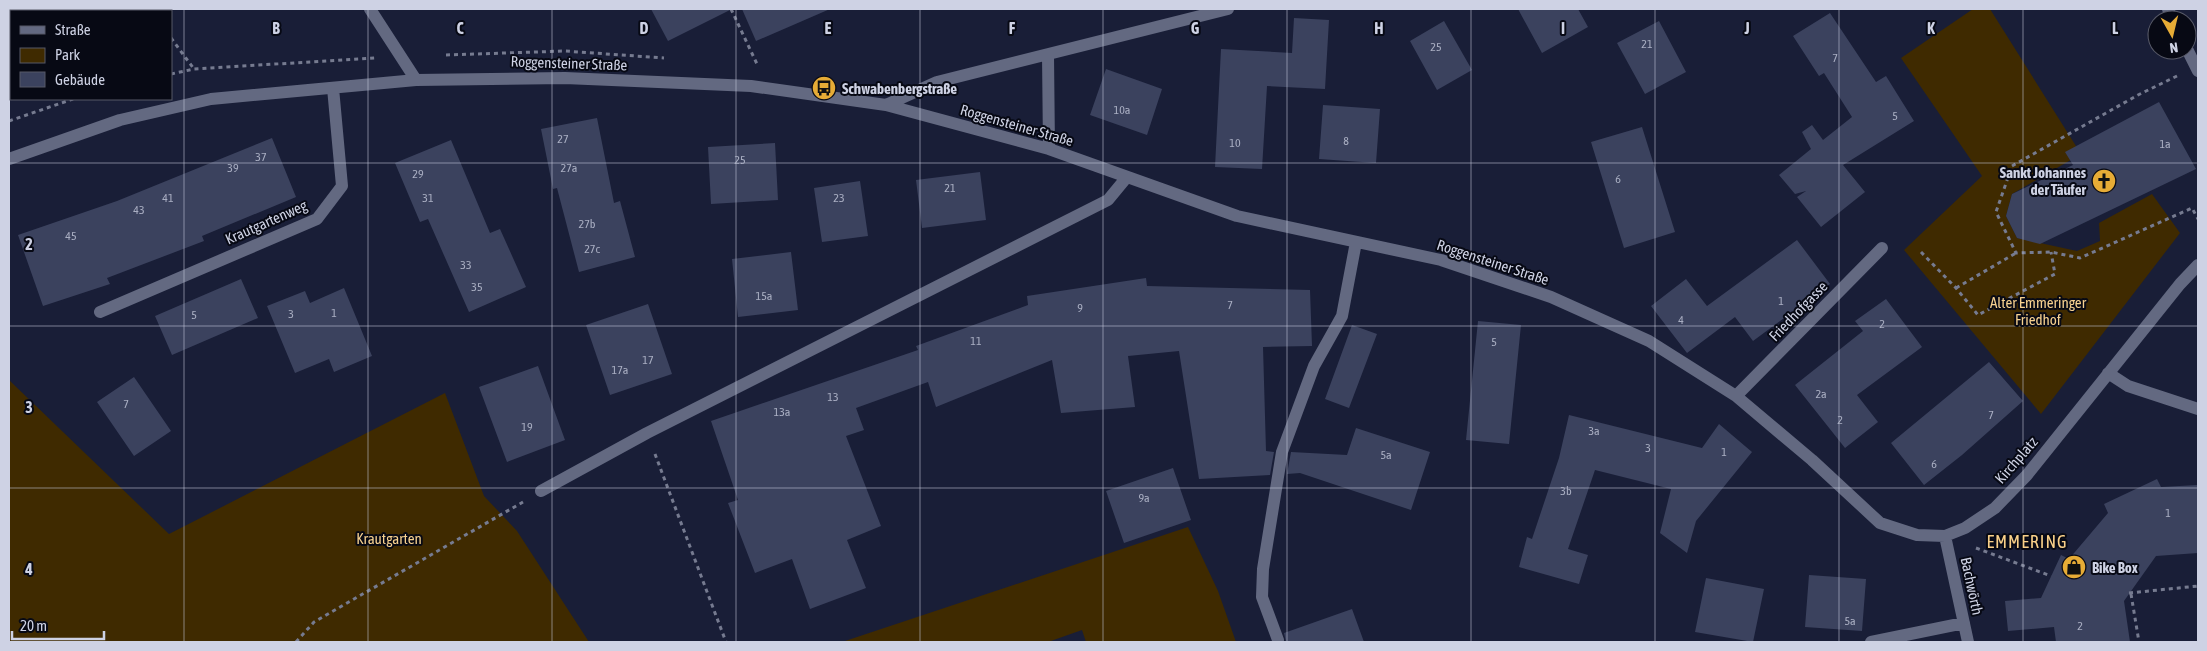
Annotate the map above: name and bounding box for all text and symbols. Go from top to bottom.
legend [10,10,172,100]
north arrow [2147,10,2197,60]
text: B [272,19,280,37]
text: C [456,19,464,37]
text: D [640,19,649,37]
text: E [825,19,832,37]
text: F [1009,19,1016,37]
text: G [1191,19,1200,37]
text: H [1374,19,1384,37]
text: I [1561,19,1565,37]
text: J [1743,19,1750,37]
text: K [1927,19,1935,37]
text: L [2112,19,2119,37]
text: Straße [55,21,91,38]
house number: 21 [1641,37,1653,51]
text: N [2169,39,2179,56]
house number: 25 [1430,40,1442,54]
text: Park [55,46,80,63]
house number: 7 [1832,51,1838,65]
street label: Roggensteiner Straße [510,52,628,74]
text: Gebäude [55,71,105,88]
bus stop icon: Schwabenbergstraße [811,75,837,101]
place label: Schwabenbergstraße [842,80,957,97]
street label: Roggensteiner Straße [959,101,1076,149]
house number: 10a [1114,103,1130,117]
house number: 5 [1892,109,1898,123]
house number: 27 [557,132,569,146]
house number: 8 [1343,134,1349,148]
house number: 10 [1229,136,1241,150]
house number: 1a [2159,137,2171,151]
house number: 37 [255,150,267,164]
house number: 25 [734,153,746,167]
house number: 39 [227,161,239,175]
house number: 27a [561,161,577,175]
place label: Sankt Johannes der Täufer [2000,164,2087,198]
house number: 29 [412,167,424,181]
church icon: Sankt Johannes der Täufer [2091,168,2117,194]
house number: 6 [1615,172,1621,186]
house number: 21 [944,181,956,195]
house number: 41 [162,191,174,205]
house number: 31 [422,191,434,205]
house number: 23 [833,191,845,205]
street label: Krautgartenweg [222,196,310,248]
house number: 43 [133,203,145,217]
house number: 27b [579,217,596,231]
house number: 45 [65,229,77,243]
text: 2 [25,235,33,253]
street label: Roggensteiner Straße [1435,236,1551,288]
house number: 27c [584,242,600,256]
house number: 33 [460,258,472,272]
street label: Friedhofgasse [1765,277,1831,344]
house number: 35 [471,280,483,294]
house number: 15a [756,289,772,303]
house number: 1 [1778,294,1784,308]
park label: Alter Emmeringer Friedhof [1990,294,2087,328]
house number: 7 [1227,298,1233,312]
house number: 9 [1077,301,1083,315]
house number: 1 [331,306,337,320]
house number: 3 [288,307,294,321]
house number: 5 [191,308,197,322]
house number: 4 [1678,313,1684,327]
house number: 2 [1879,317,1885,331]
house number: 11 [970,334,982,348]
house number: 5 [1491,335,1497,349]
house number: 17 [642,353,654,367]
house number: 17a [612,363,628,377]
house number: 2a [1815,387,1827,401]
house number: 13 [827,390,839,404]
house number: 7 [123,397,129,411]
text: 3 [25,398,33,416]
house number: 13a [774,405,790,419]
house number: 7 [1988,408,1994,422]
house number: 2 [1837,413,1843,427]
house number: 19 [521,420,533,434]
house number: 3a [1588,424,1600,438]
street label: Kirchplatz [1991,433,2041,487]
house number: 3 [1645,441,1651,455]
house number: 1 [1721,445,1727,459]
house number: 5a [1380,448,1392,462]
house number: 6 [1931,457,1937,471]
house number: 3b [1560,484,1572,498]
house number: 9a [1138,491,1150,505]
house number: 1 [2165,506,2171,520]
park label: Krautgarten [356,530,422,547]
district label: EMMERING [1986,531,2068,552]
shop icon: Bike Box [2061,554,2087,580]
street label: Bachwörth [1958,556,1986,616]
place label: Bike Box [2092,559,2138,576]
text: 4 [24,560,33,578]
scale bar [12,608,105,640]
house number: 5a [1844,614,1856,628]
text: 20 m [20,617,47,634]
house number: 2 [2077,619,2083,633]

